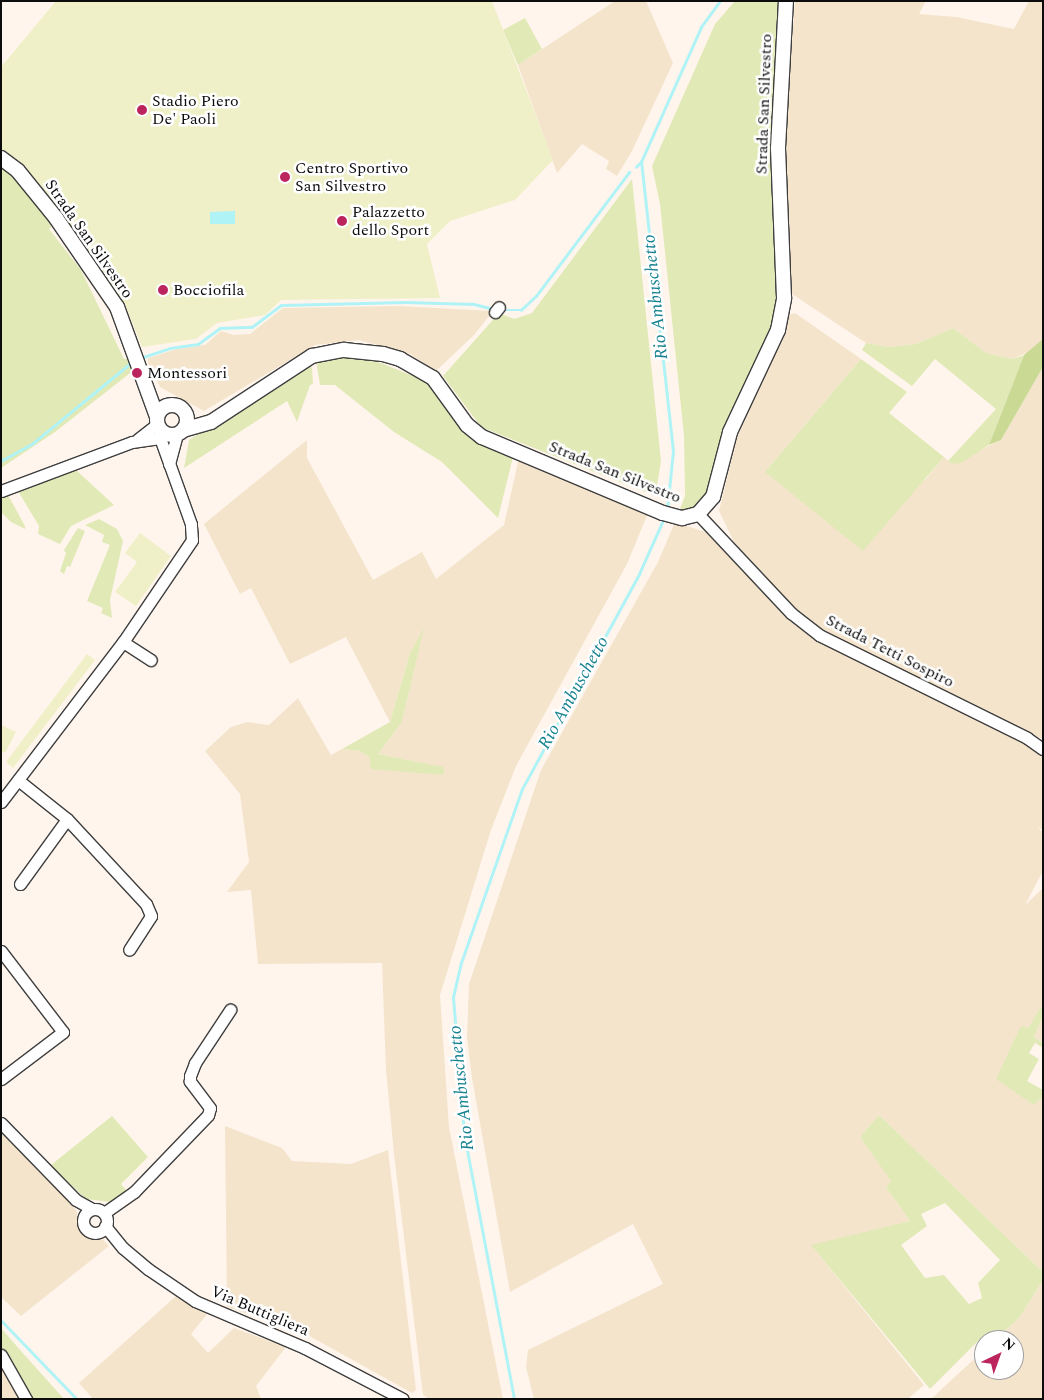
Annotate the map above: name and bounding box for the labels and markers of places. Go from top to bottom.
place label: Stadio Piero De' Paoli [152,91,239,129]
marker: Stadio Piero De' Paoli [136,104,148,116]
place label: Centro Sportivo San Silvestro [295,158,408,196]
marker: Centro Sportivo San Silvestro [279,171,291,183]
place label: Palazzetto dello Sport [352,202,429,240]
marker: Palazzetto dello Sport [336,215,348,227]
place label: Bocciofila [173,280,244,300]
marker: Bocciofila [157,284,169,296]
place label: Montessori [147,363,227,383]
marker: Montessori [131,367,143,379]

